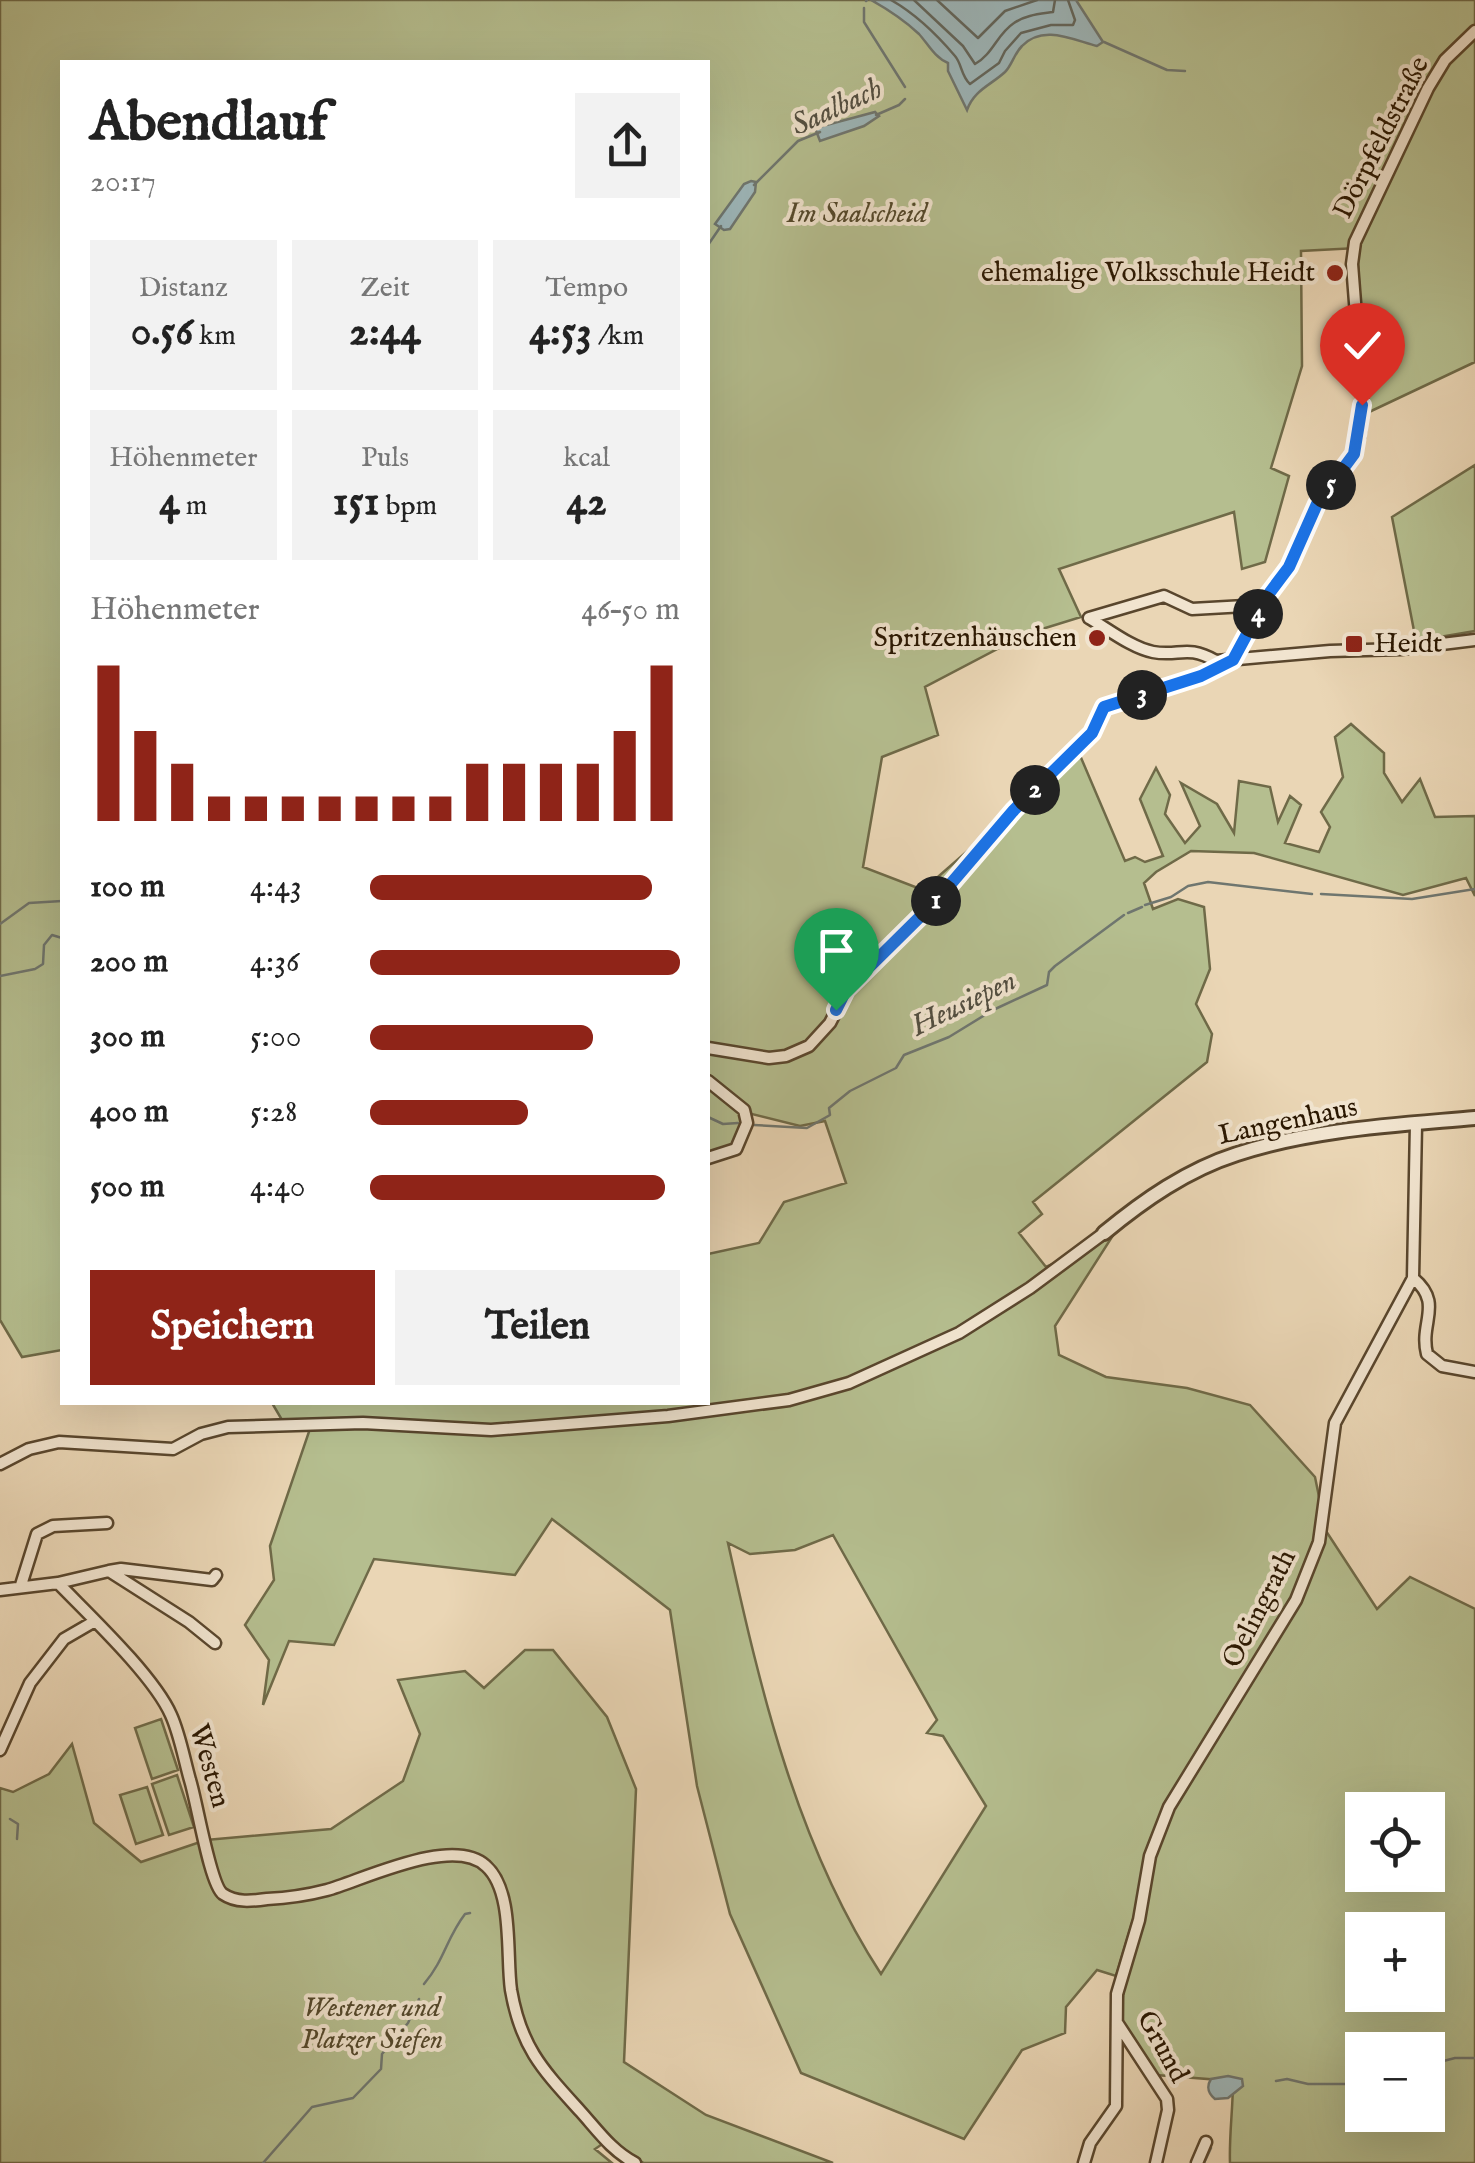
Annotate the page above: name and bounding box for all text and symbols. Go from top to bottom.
street label: Dörpfeldstraße [1326,51,1438,225]
water label: Saalbach [785,70,889,145]
text: Abendlauf [90,89,328,159]
button: share [575,93,680,198]
text: 20:17 [90,162,156,203]
park label: Im Saalscheid [786,197,929,232]
place label: ehemalige Volksschule Heidt [981,256,1315,291]
marker: ehemalige Volksschule Heidt [1324,262,1346,284]
text: Distanz [139,271,228,306]
text: Zeit [360,271,410,306]
text: Tempo [545,271,628,306]
pin [1320,303,1405,406]
text: 0.56 [131,306,193,359]
text: 2:44 [349,306,421,359]
text: 4:53 [529,306,592,359]
icon: check [1335,318,1390,373]
text: km [193,319,236,354]
text: /km [592,319,644,354]
text: Höhenmeter [109,441,257,476]
text: Puls [361,441,409,476]
text: kcal [563,441,610,476]
pin: 5 [1306,460,1356,510]
text: 5 [1326,467,1336,502]
text: 4 [159,476,180,529]
text: 151 [333,476,379,529]
text: 42 [567,476,607,529]
text: m [180,489,208,524]
text: bpm [379,489,437,524]
pin: 4 [1233,589,1283,639]
text: Höhenmeter [90,590,259,631]
text: 46–50 m [581,590,680,631]
text: 4 [1251,596,1265,631]
place label: Spritzenhäuschen [874,621,1077,656]
marker: Spritzenhäuschen [1086,627,1108,649]
place label: Heidt [1374,627,1443,662]
marker: Heidt [1343,633,1365,655]
pin: 3 [1117,670,1167,720]
text: 3 [1137,677,1147,712]
pin: 2 [1010,765,1060,815]
text: 2 [1028,772,1042,807]
text: 100 m [90,867,165,908]
text: 4:43 [250,867,302,908]
pin: 1 [911,876,961,926]
text: 1 [931,883,941,918]
pin [794,908,879,1011]
icon: arrive [809,923,864,978]
text: 200 m [90,942,168,983]
text: 4:36 [250,942,300,983]
water label: Heusiepen [904,962,1023,1046]
text: 300 m [90,1017,165,1058]
text: 5:00 [250,1017,301,1058]
street label: Langenhaus [1215,1090,1361,1154]
text: 400 m [90,1092,169,1133]
text: 5:28 [250,1092,298,1133]
text: 500 m [90,1167,165,1208]
text: 4:40 [250,1167,306,1208]
button: Speichern [90,1270,375,1385]
button: Teilen [395,1270,680,1385]
street label: Oelingrath [1215,1544,1305,1674]
street label: Westen [180,1720,238,1812]
map controls [1345,1792,1445,2132]
button: locate [1345,1792,1445,1892]
button: + [1345,1912,1445,2012]
park label: Westener und Platzer Siefen [301,1991,443,2058]
street label: Grund [1128,2005,1196,2089]
button: − [1345,2032,1445,2132]

